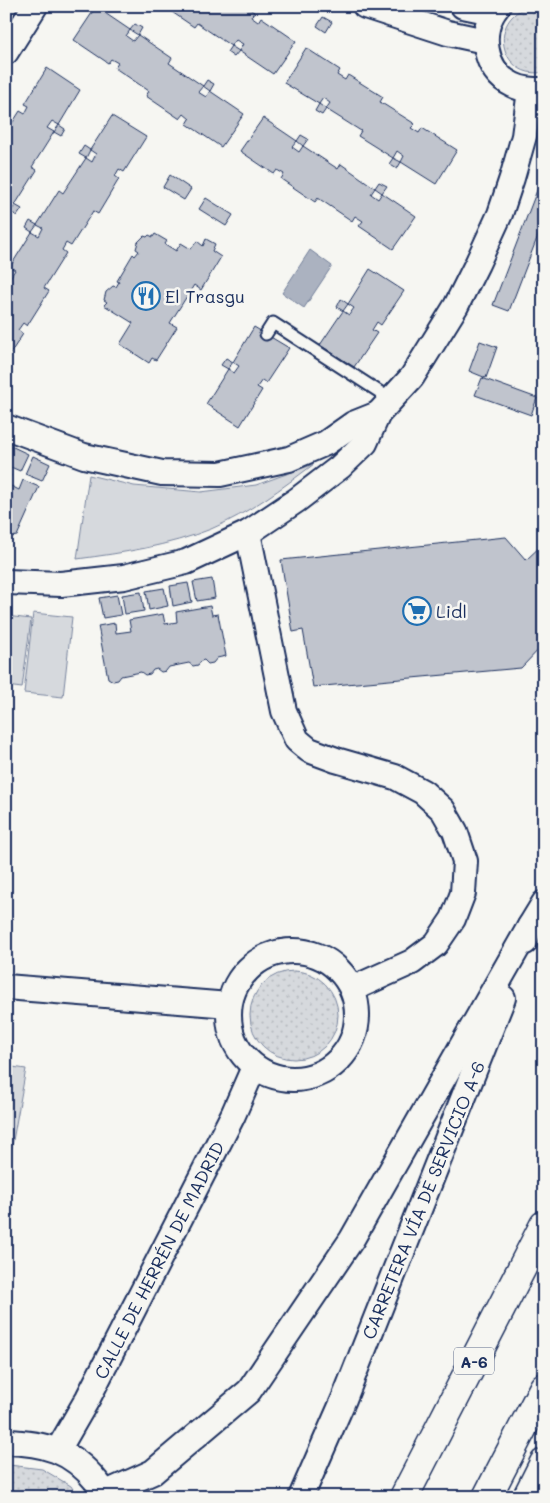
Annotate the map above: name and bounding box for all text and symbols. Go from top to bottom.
restaurant icon: El Trasgu [131,281,161,311]
place label: El Trasgu [165,284,245,308]
supermarket icon: Lidl [402,596,432,626]
place label: Lidl [436,599,467,623]
street label: CARRETERA VÍA DE SERVICIO A-6 [356,1057,490,1343]
street label: CALLE DE HERRÉN DE MADRID [88,1137,230,1383]
road number: A-6 [454,1348,494,1374]

